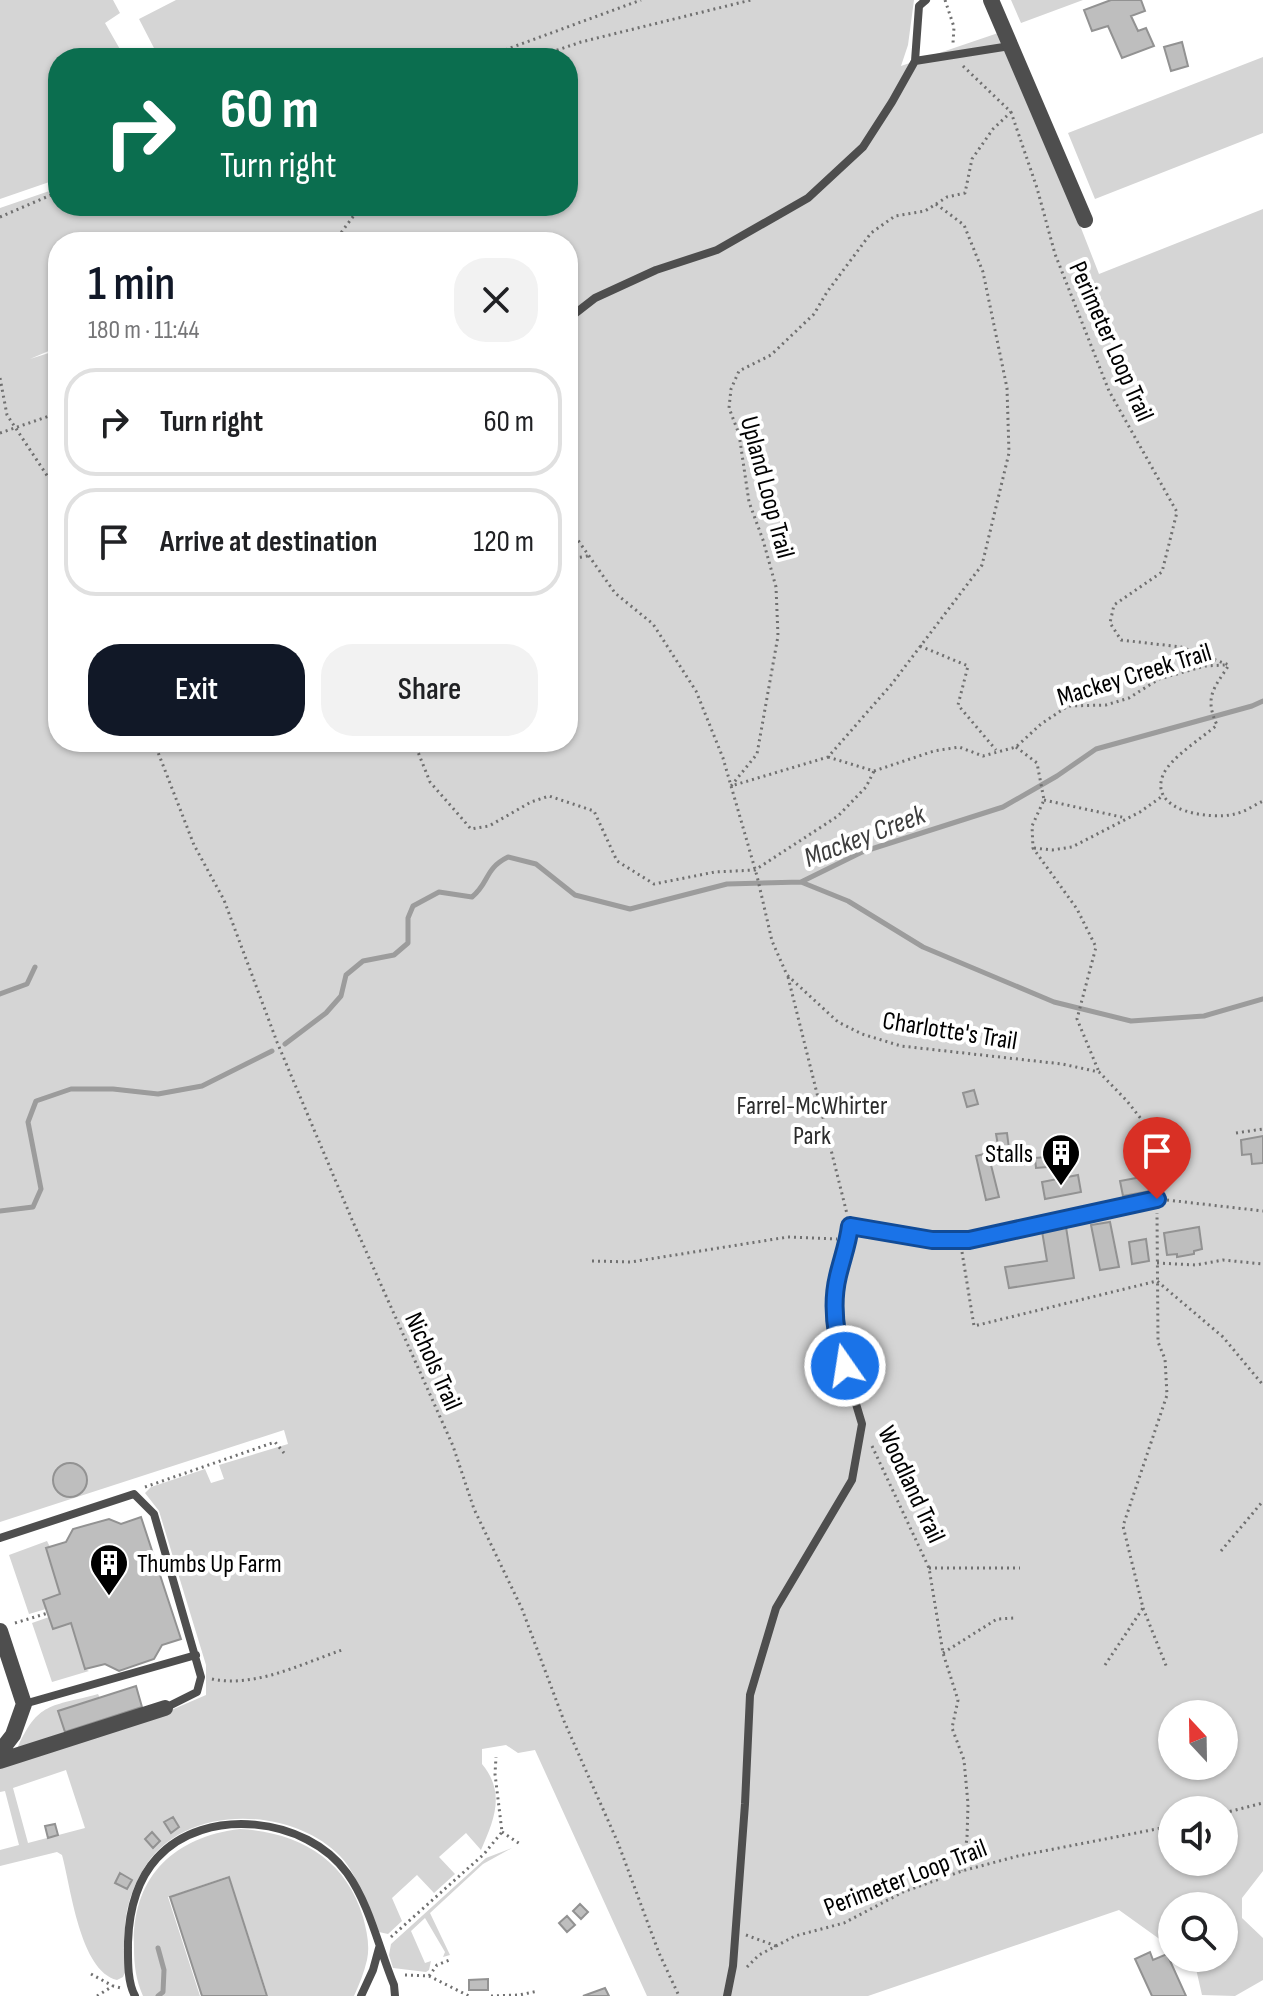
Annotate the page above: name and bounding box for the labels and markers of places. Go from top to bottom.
pin [1123,1117,1191,1199]
building icon: Stalls [1040,1132,1082,1187]
place label: Stalls [985,1139,1033,1170]
building icon: Thumbs Up Farm [88,1542,130,1597]
place label: Thumbs Up Farm [137,1549,282,1580]

